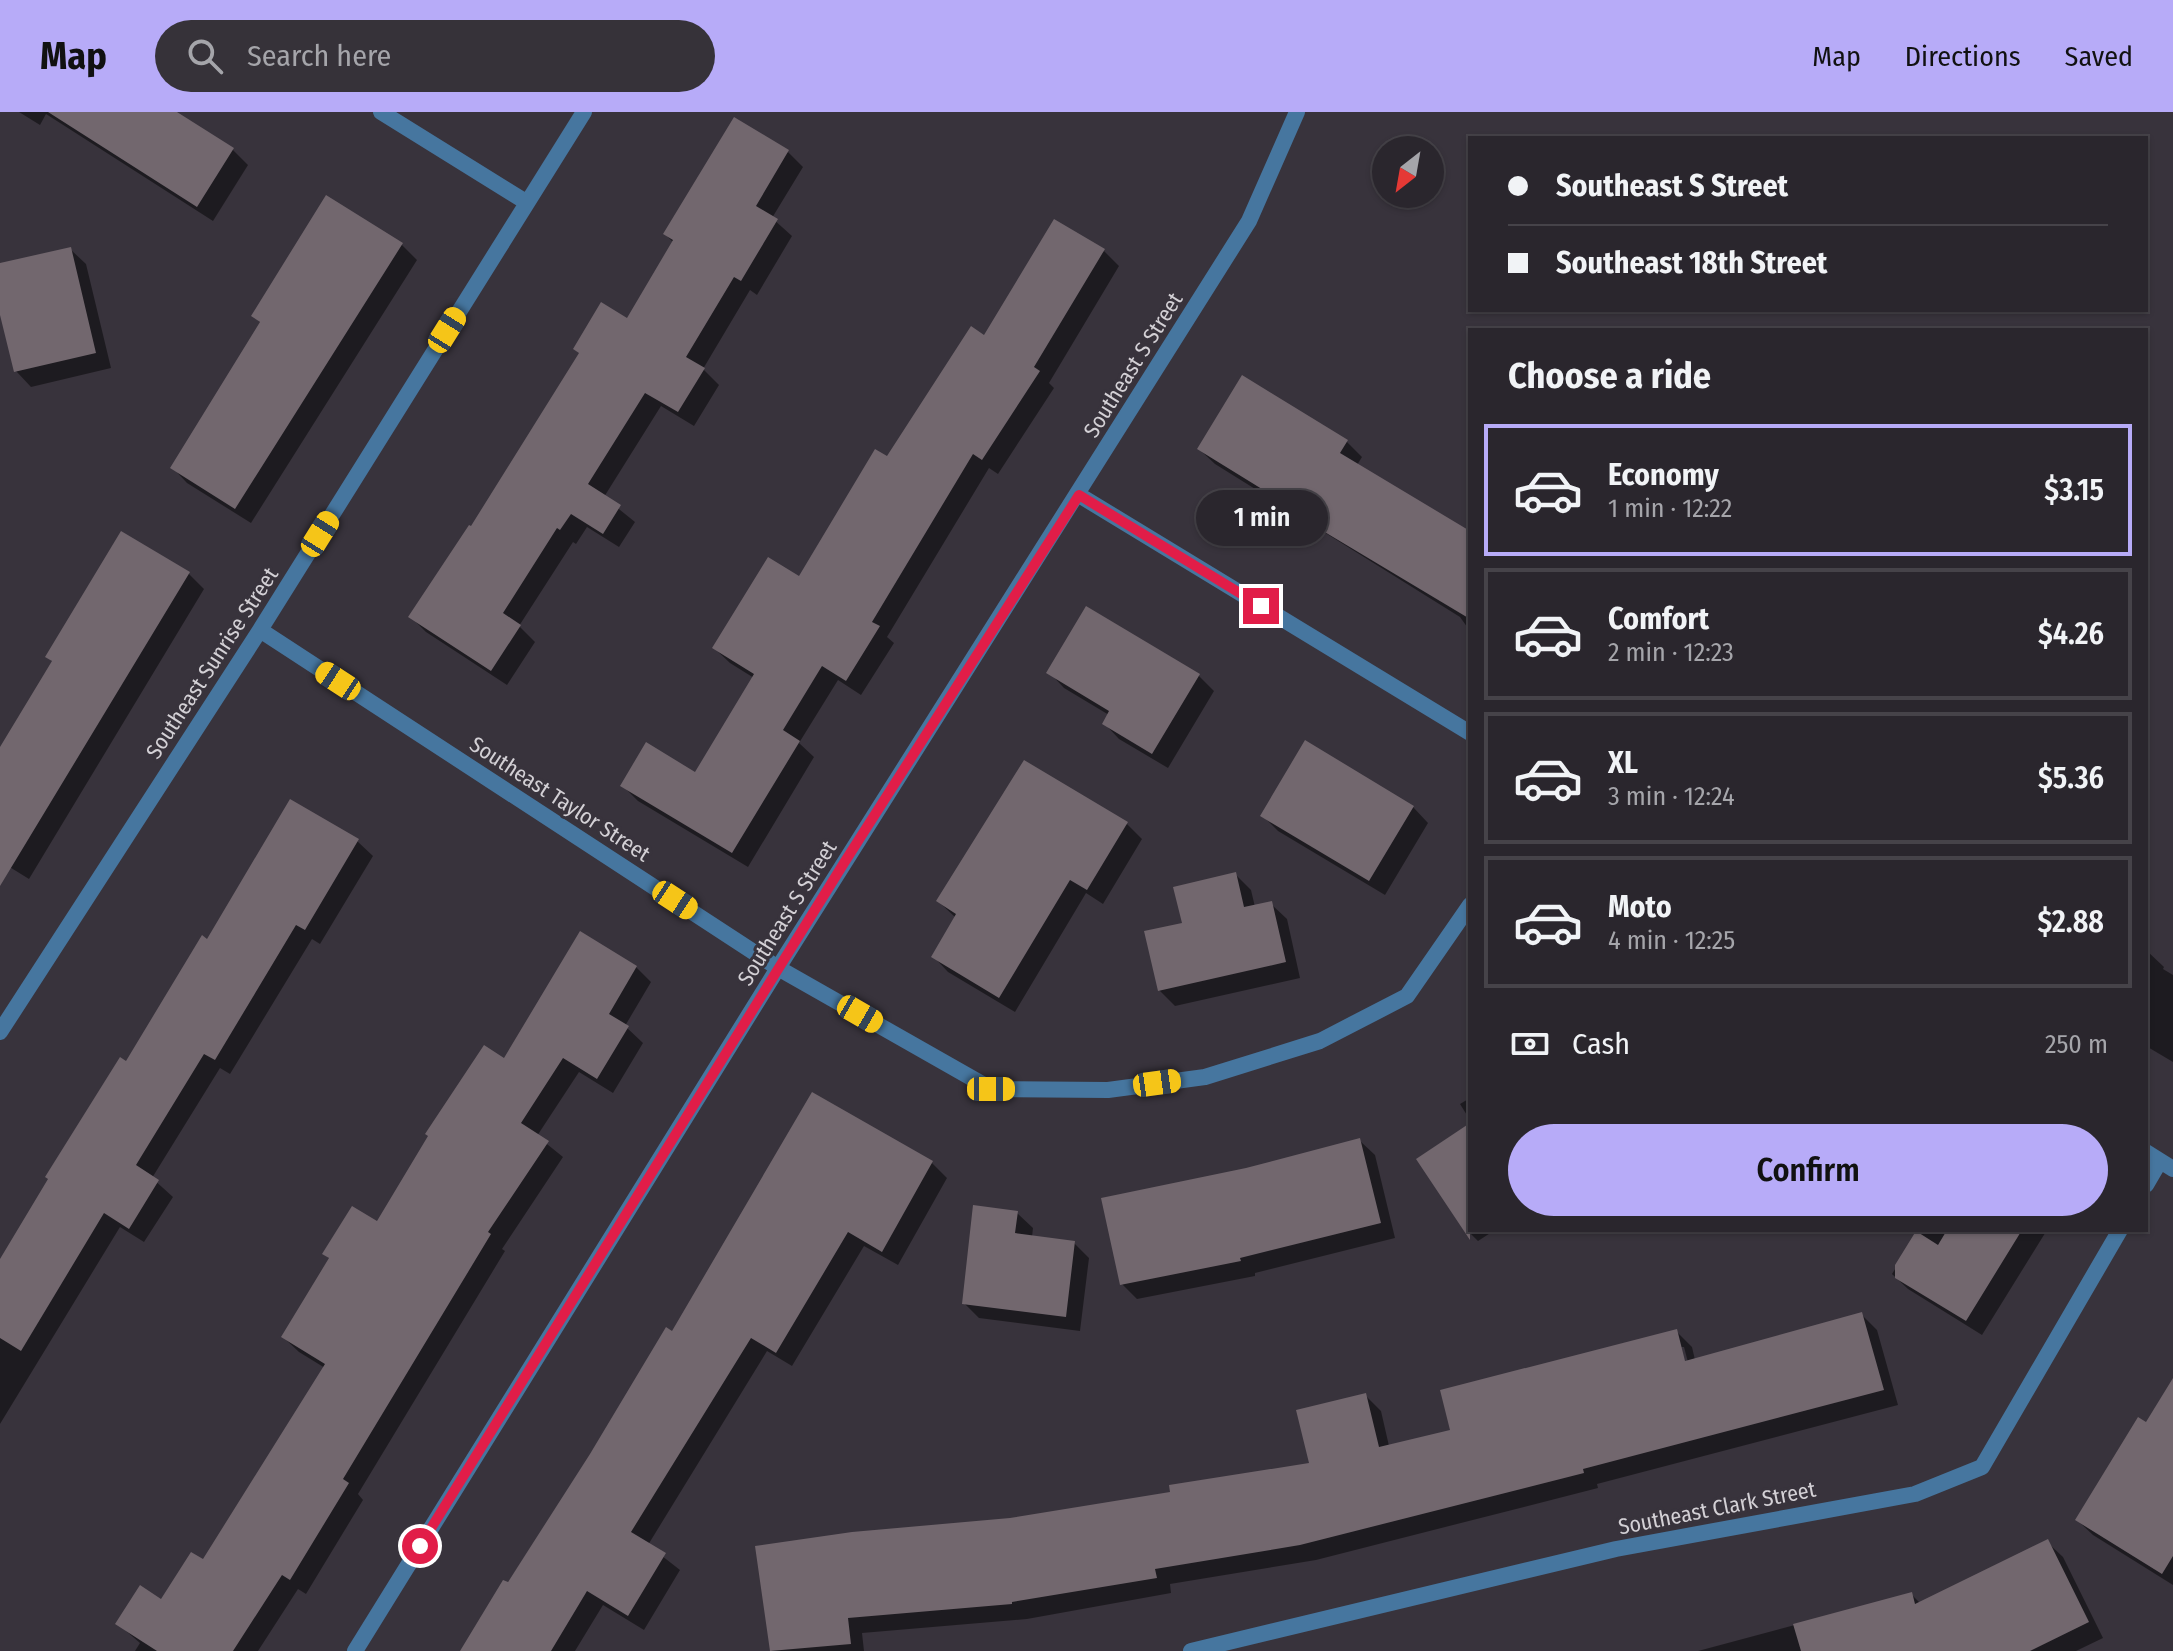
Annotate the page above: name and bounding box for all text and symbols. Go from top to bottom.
search box [155,20,715,92]
text: Map [40,33,107,79]
icon: search [183,34,227,78]
text: Search here [247,38,391,74]
text: Map [1812,40,1861,73]
text: Directions [1905,40,2021,73]
text: Saved [2065,40,2133,73]
north arrow [1372,136,1444,208]
map controls [1372,136,1444,208]
text: Southeast S Street [1556,168,1788,204]
text: Southeast 18th Street [1556,245,1827,281]
street label: Southeast S Street [1078,287,1189,443]
car [424,303,470,357]
text: Choose a ride [1508,354,1711,398]
icon: car [1512,454,1584,526]
text: Economy [1608,457,1719,493]
text: $3.15 [2044,472,2104,508]
callout: 1 min [1195,490,1327,546]
text: 1 min · 12:22 [1608,493,1732,524]
text: 1 min [1234,502,1290,533]
car [297,507,343,561]
street label: Southeast Sunrise Street [140,562,284,764]
route end [1243,588,1279,624]
icon: car [1512,598,1584,670]
text: Comfort [1608,601,1709,637]
text: $4.26 [2038,616,2104,652]
text: 2 min · 12:23 [1608,637,1734,668]
car [311,658,365,704]
street label: Southeast Taylor Street [465,731,656,868]
icon: car [1512,742,1584,814]
text: XL [1608,745,1638,781]
text: $5.36 [2038,760,2104,796]
text: 3 min · 12:24 [1608,781,1734,812]
street label: Southeast S Street [732,835,843,991]
car [648,877,702,923]
icon: car [1512,886,1584,958]
text: Moto [1608,889,1672,925]
text: $2.88 [2038,904,2104,940]
text: 4 min · 12:25 [1608,925,1735,956]
car [833,992,887,1036]
icon: cash [1508,1022,1552,1066]
text: Cash [1572,1026,1630,1062]
text: 250 m [2045,1029,2108,1060]
car [1132,1068,1182,1098]
car [967,1077,1015,1101]
button: Confirm [1508,1124,2108,1216]
street label: Southeast Clark Street [1616,1475,1819,1540]
route start [402,1528,438,1564]

